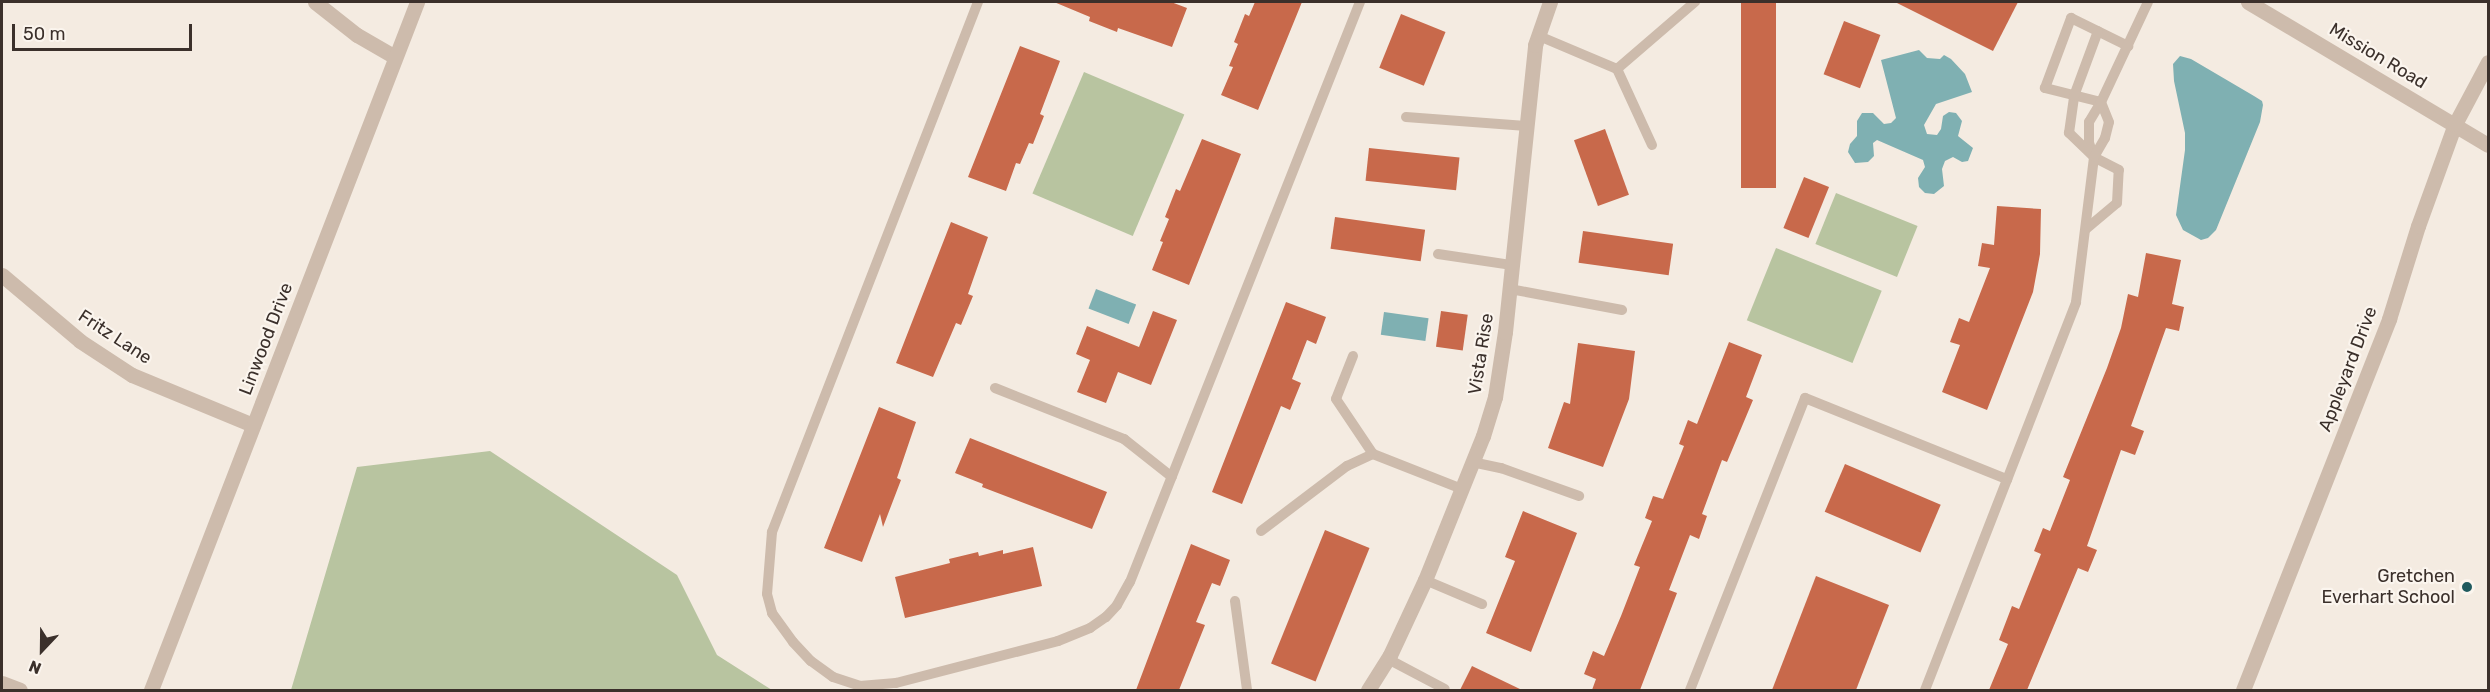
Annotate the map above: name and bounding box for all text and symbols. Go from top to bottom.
scale bar [15,12,195,50]
street label: Mission Road [2325,19,2431,93]
text: 50 m [23,23,66,45]
street label: Linwood Drive [235,280,297,398]
street label: Appleyard Drive [2314,303,2382,435]
street label: Fritz Lane [74,305,156,369]
street label: Vista Rise [1464,312,1498,396]
place label: Gretchen Everhart School [2321,566,2455,608]
marker: Gretchen Everhart School [2460,580,2474,594]
north arrow [12,620,72,680]
text: N [26,656,44,678]

